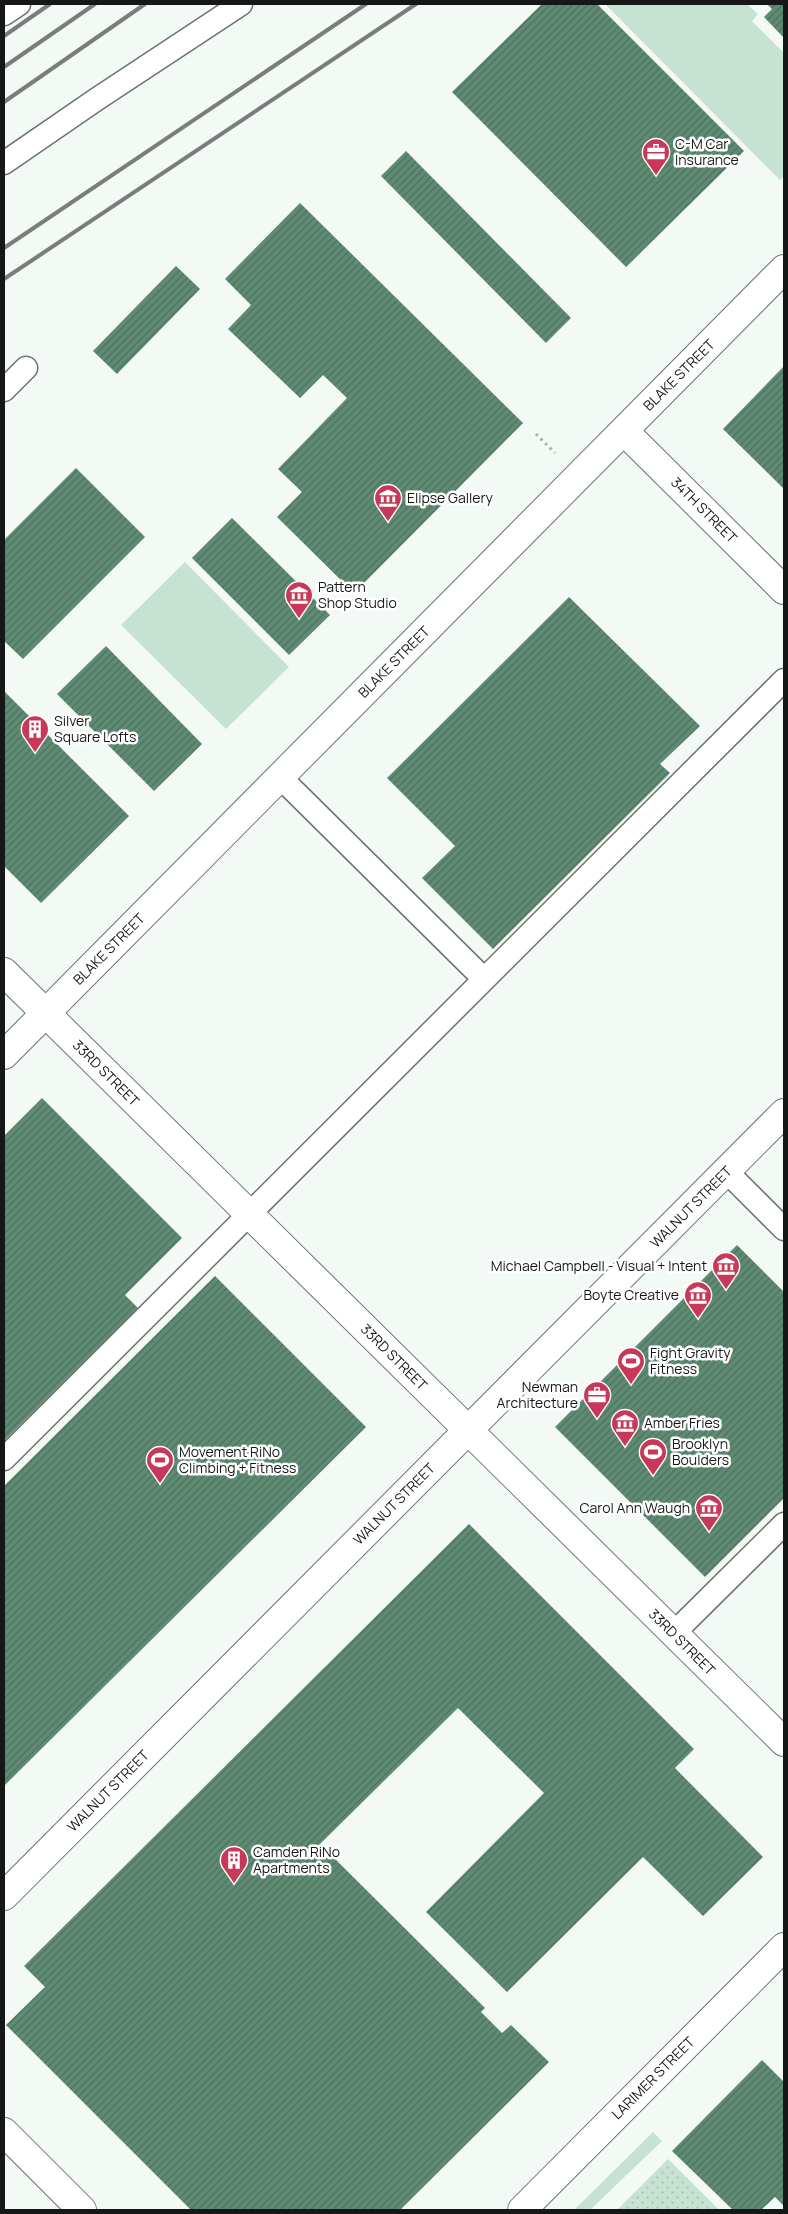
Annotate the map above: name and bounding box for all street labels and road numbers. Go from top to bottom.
street label: BLAKE STREET [639,334,719,415]
street label: 34TH STREET [667,473,742,547]
street label: BLAKE STREET [354,621,434,702]
street label: BLAKE STREET [69,908,149,989]
street label: 33RD STREET [69,1035,144,1110]
street label: WALNUT STREET [646,1161,736,1252]
street label: 33RD STREET [357,1319,432,1394]
street label: WALNUT STREET [349,1458,439,1549]
street label: 33RD STREET [645,1604,720,1679]
street label: WALNUT STREET [63,1745,153,1836]
street label: LARIMER STREET [607,2032,699,2123]

